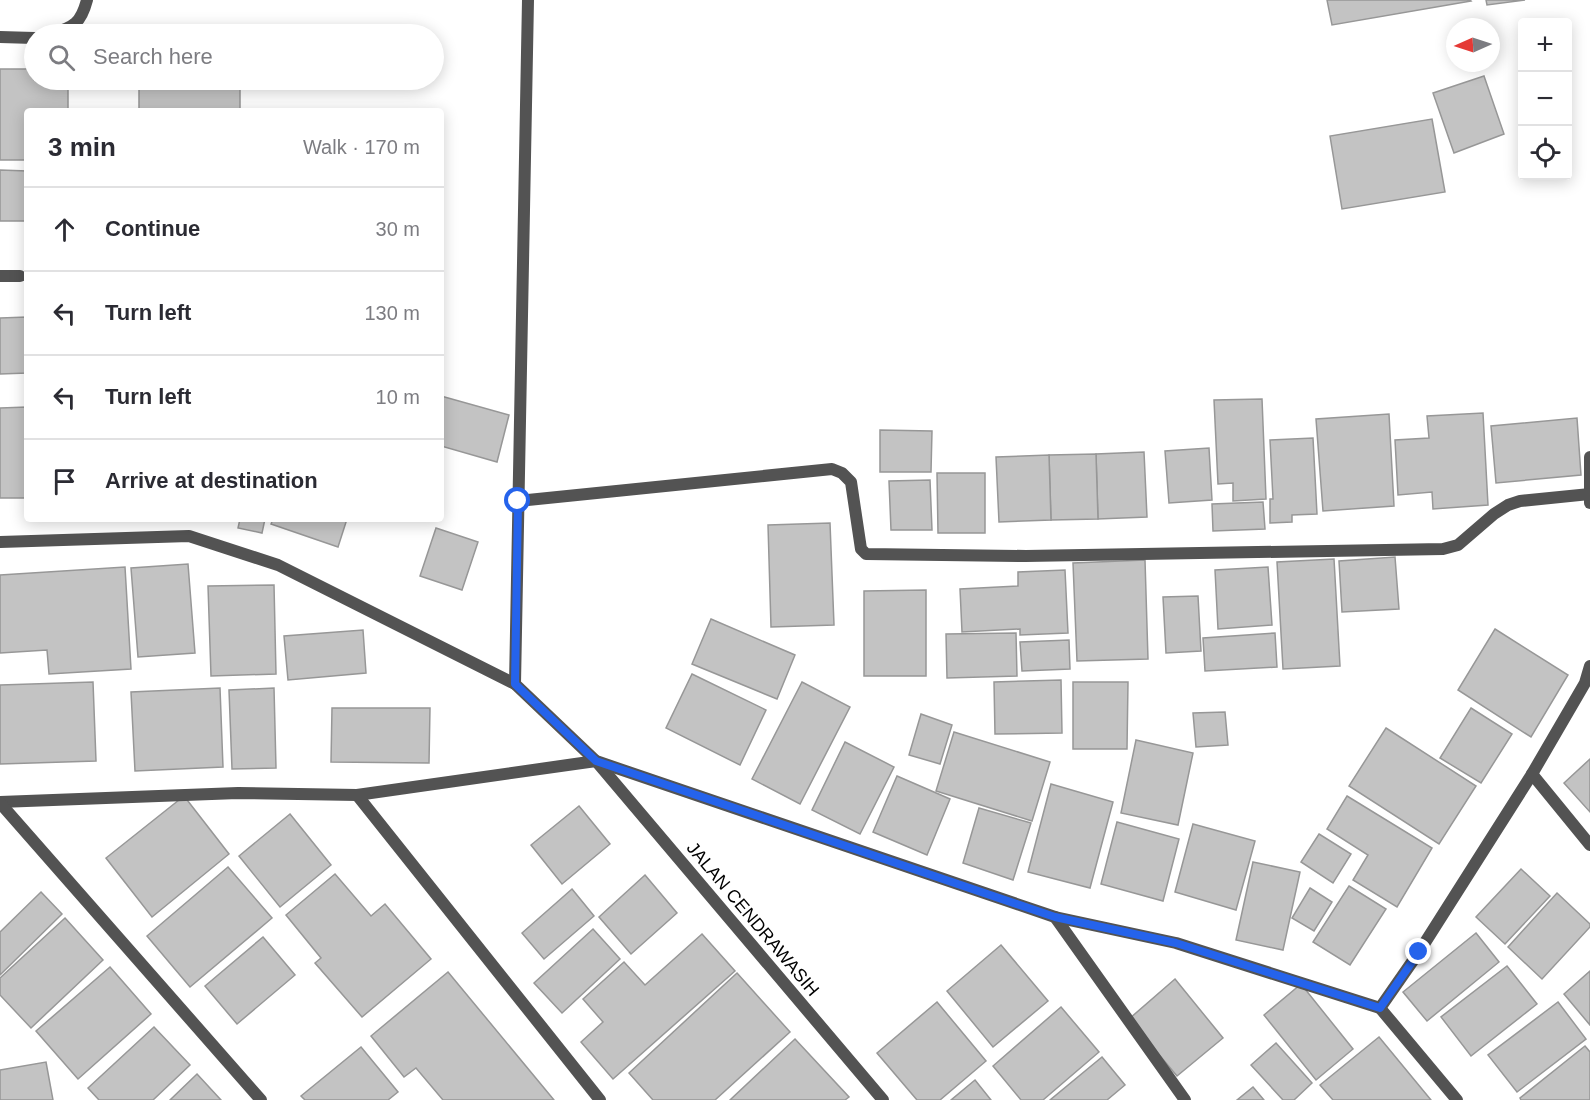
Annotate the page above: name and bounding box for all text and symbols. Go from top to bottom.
north arrow [1446,18,1500,72]
map controls [1518,18,1572,180]
button: + [1518,18,1572,72]
search box [24,24,444,90]
icon: search [45,41,78,74]
text: Search here [93,44,213,69]
button: − [1518,72,1572,126]
button: locate [1518,126,1572,180]
text: 3 min [48,132,116,162]
text: Walk · 170 m [303,136,420,158]
icon: ahead [48,213,81,246]
text: Continue [105,216,200,241]
text: 30 m [376,218,420,240]
icon: left [48,297,81,330]
text: Turn left [105,300,191,325]
text: 130 m [364,302,420,324]
icon: left [48,381,81,414]
text: Turn left [105,384,191,409]
text: 10 m [376,386,420,408]
icon: arrive [48,465,81,498]
text: Arrive at destination [105,468,318,493]
route start [504,487,530,513]
street label: JALAN CENDRAWASIH [683,838,823,1000]
route end [1405,938,1431,964]

